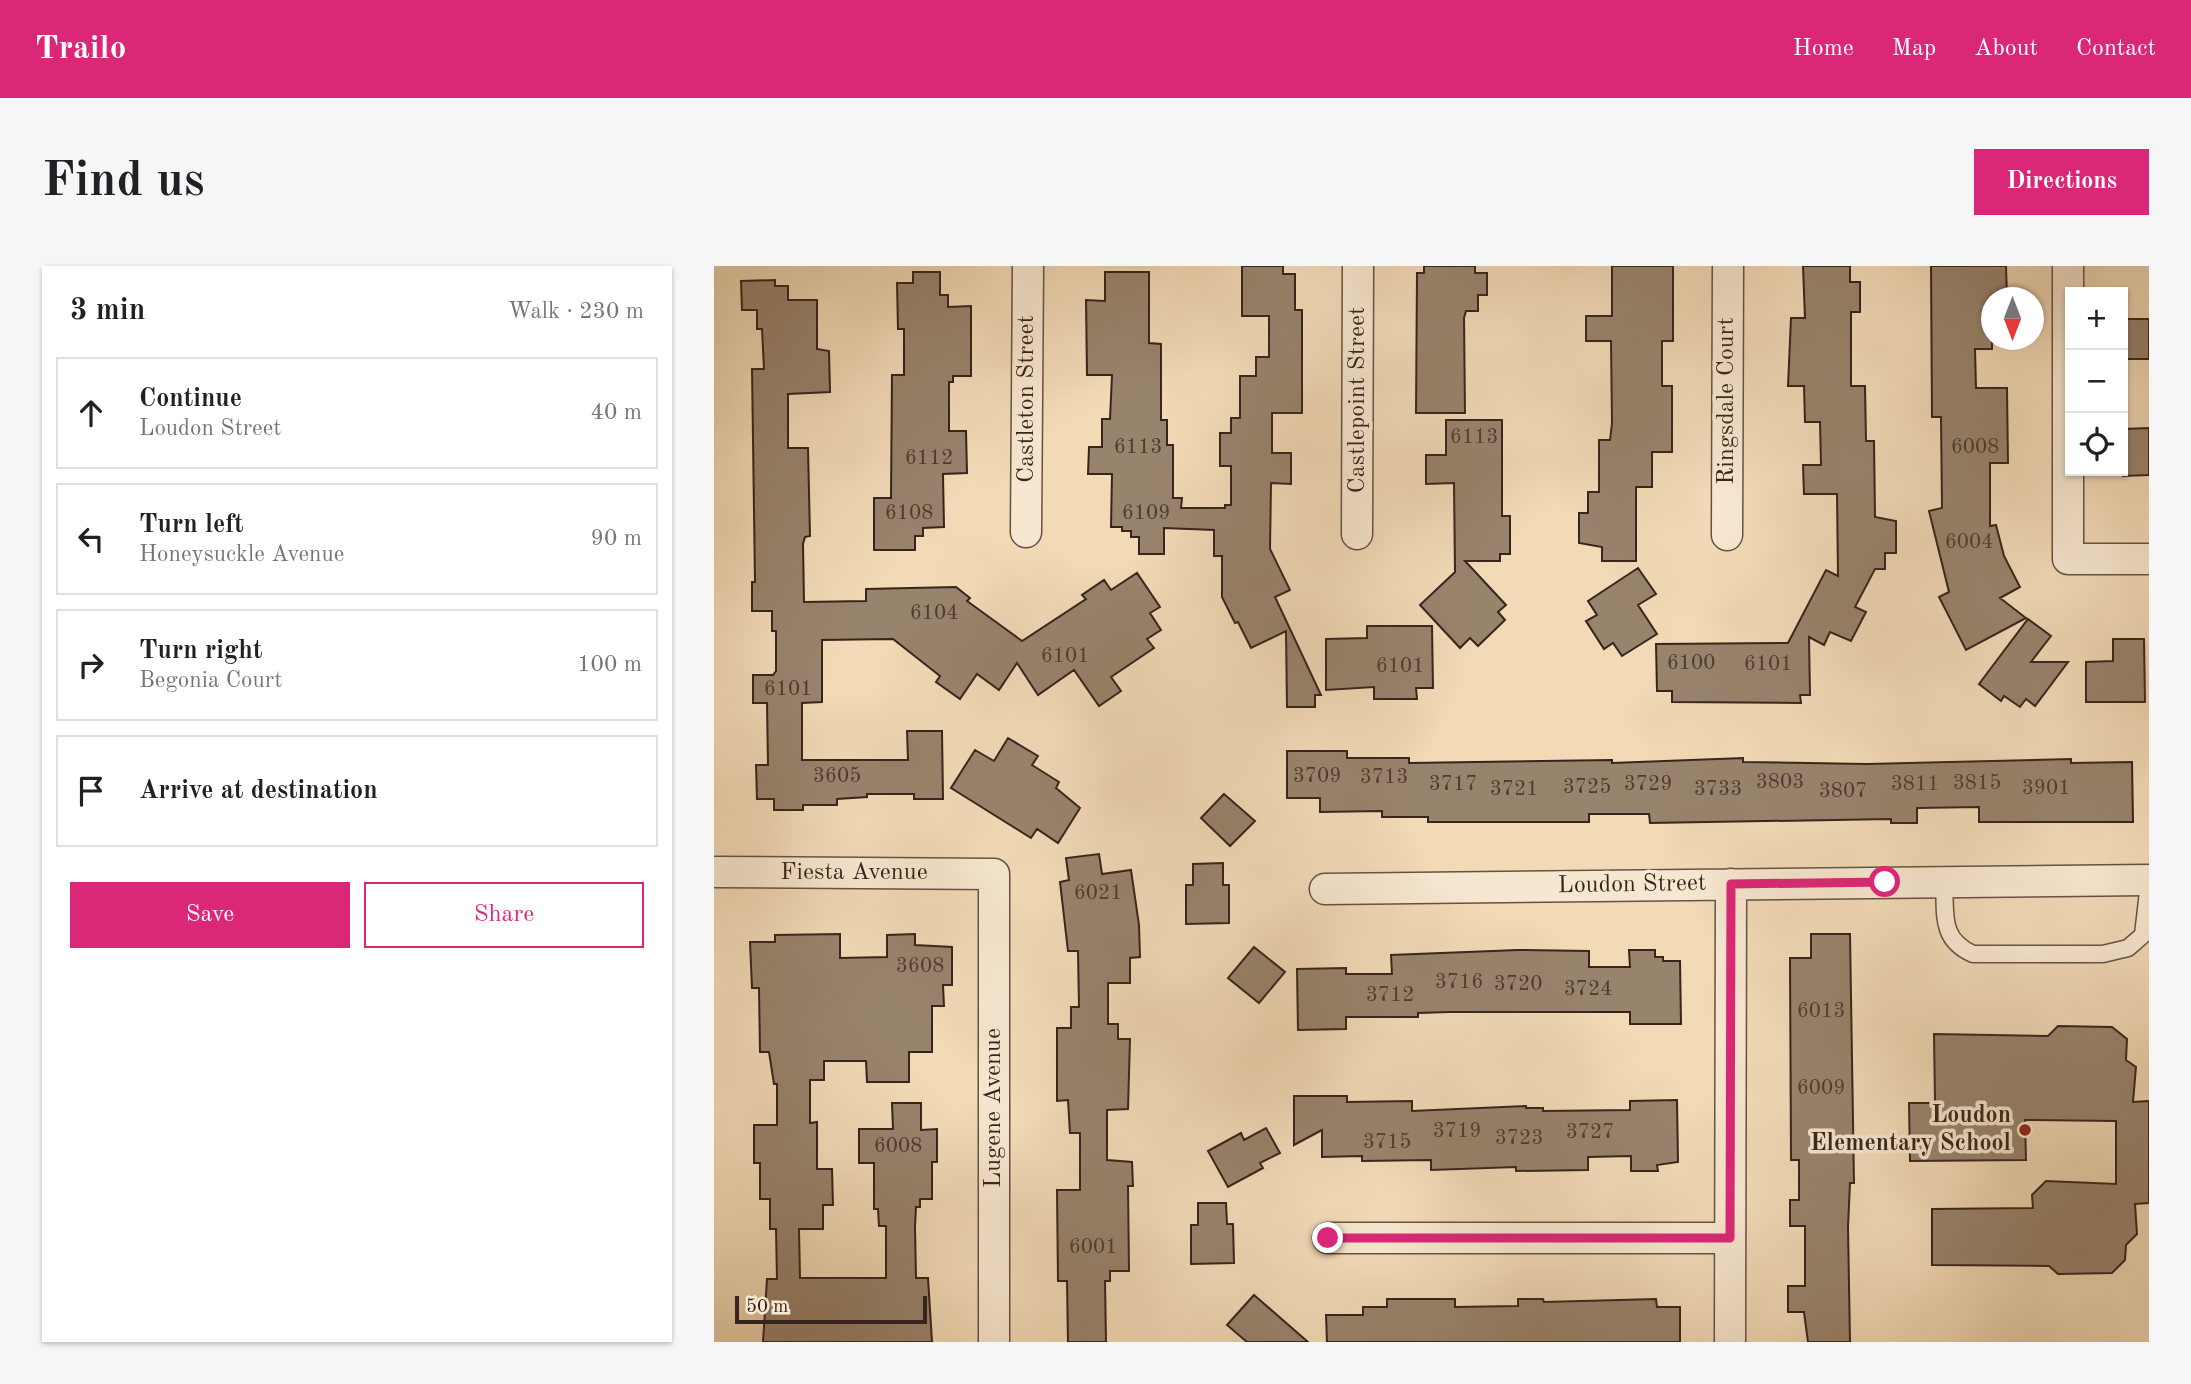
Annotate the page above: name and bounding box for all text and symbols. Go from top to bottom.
text: Trailo [35,33,126,66]
text: Home [1793,37,1854,61]
text: Map [1892,37,1936,61]
text: About [1974,37,2038,61]
text: Contact [2076,37,2156,61]
button: Directions [1974,149,2149,215]
text: Find us [42,158,205,207]
north arrow [1981,287,2044,350]
map controls [2065,287,2128,476]
button: + [2065,287,2128,350]
text: 3 min [70,296,145,326]
text: Walk · 230 m [508,300,644,323]
street label: Castlepoint Street [1346,307,1370,493]
street label: Castleton Street [1015,315,1039,483]
street label: Ringsdale Court [1715,317,1739,485]
button: − [2065,350,2128,413]
text: Continue [139,386,242,412]
icon: ahead [72,394,110,432]
text: 40 m [591,401,642,424]
button: locate [2065,413,2128,476]
text: Loudon Street [139,417,281,440]
house number: 6113 [1450,427,1498,448]
house number: 6113 [1114,437,1162,458]
house number: 6008 [1951,437,1999,458]
house number: 6112 [905,448,953,469]
house number: 6108 [885,503,933,524]
house number: 6109 [1122,503,1170,524]
text: Turn left [139,512,244,538]
icon: left [72,520,110,558]
text: 90 m [591,527,642,550]
house number: 6004 [1945,532,1993,553]
text: Honeysuckle Avenue [139,543,344,566]
house number: 6104 [910,603,958,624]
text: Turn right [139,638,262,664]
icon: right [72,646,110,684]
house number: 6101 [1041,646,1089,667]
text: 100 m [577,653,642,676]
house number: 6100 [1667,653,1715,674]
house number: 6101 [1744,654,1792,675]
house number: 6101 [1376,656,1424,677]
text: Begonia Court [139,669,282,692]
house number: 6101 [764,679,812,700]
house number: 3605 [813,766,861,787]
house number: 3709 [1293,766,1341,787]
house number: 3713 [1360,767,1408,788]
icon: arrive [72,772,110,810]
house number: 3803 [1756,772,1804,793]
house number: 3815 [1953,773,2001,794]
house number: 3717 [1429,774,1477,795]
house number: 3729 [1624,774,1672,795]
house number: 3811 [1891,774,1939,795]
house number: 3725 [1563,777,1611,798]
text: Arrive at destination [139,778,378,804]
house number: 3901 [2022,778,2070,799]
house number: 3721 [1490,779,1538,800]
house number: 3733 [1694,779,1742,800]
house number: 3807 [1819,781,1867,802]
street label: Fiesta Avenue [780,861,928,885]
route start [1869,866,1900,897]
street label: Loudon Street [1558,872,1706,898]
button: Save [70,882,350,948]
button: Share [364,882,644,948]
house number: 6021 [1074,883,1122,904]
house number: 3608 [896,956,944,977]
house number: 3716 [1435,972,1483,993]
house number: 3720 [1494,974,1542,995]
house number: 3724 [1564,979,1612,1000]
house number: 3712 [1366,985,1414,1006]
house number: 6013 [1797,1001,1845,1022]
street label: Lugene Avenue [982,1028,1006,1188]
house number: 6009 [1797,1078,1845,1099]
place label: Loudon Elementary School [1810,1104,2011,1156]
house number: 3719 [1433,1121,1481,1142]
house number: 3727 [1566,1122,1614,1143]
marker: Loudon Elementary School [2017,1122,2033,1138]
house number: 3723 [1495,1128,1543,1149]
house number: 3715 [1363,1132,1411,1153]
house number: 6008 [874,1136,922,1157]
route end [1312,1222,1343,1253]
house number: 6001 [1069,1237,1117,1258]
scale bar [735,1293,928,1325]
text: 50 m [746,1298,788,1317]

